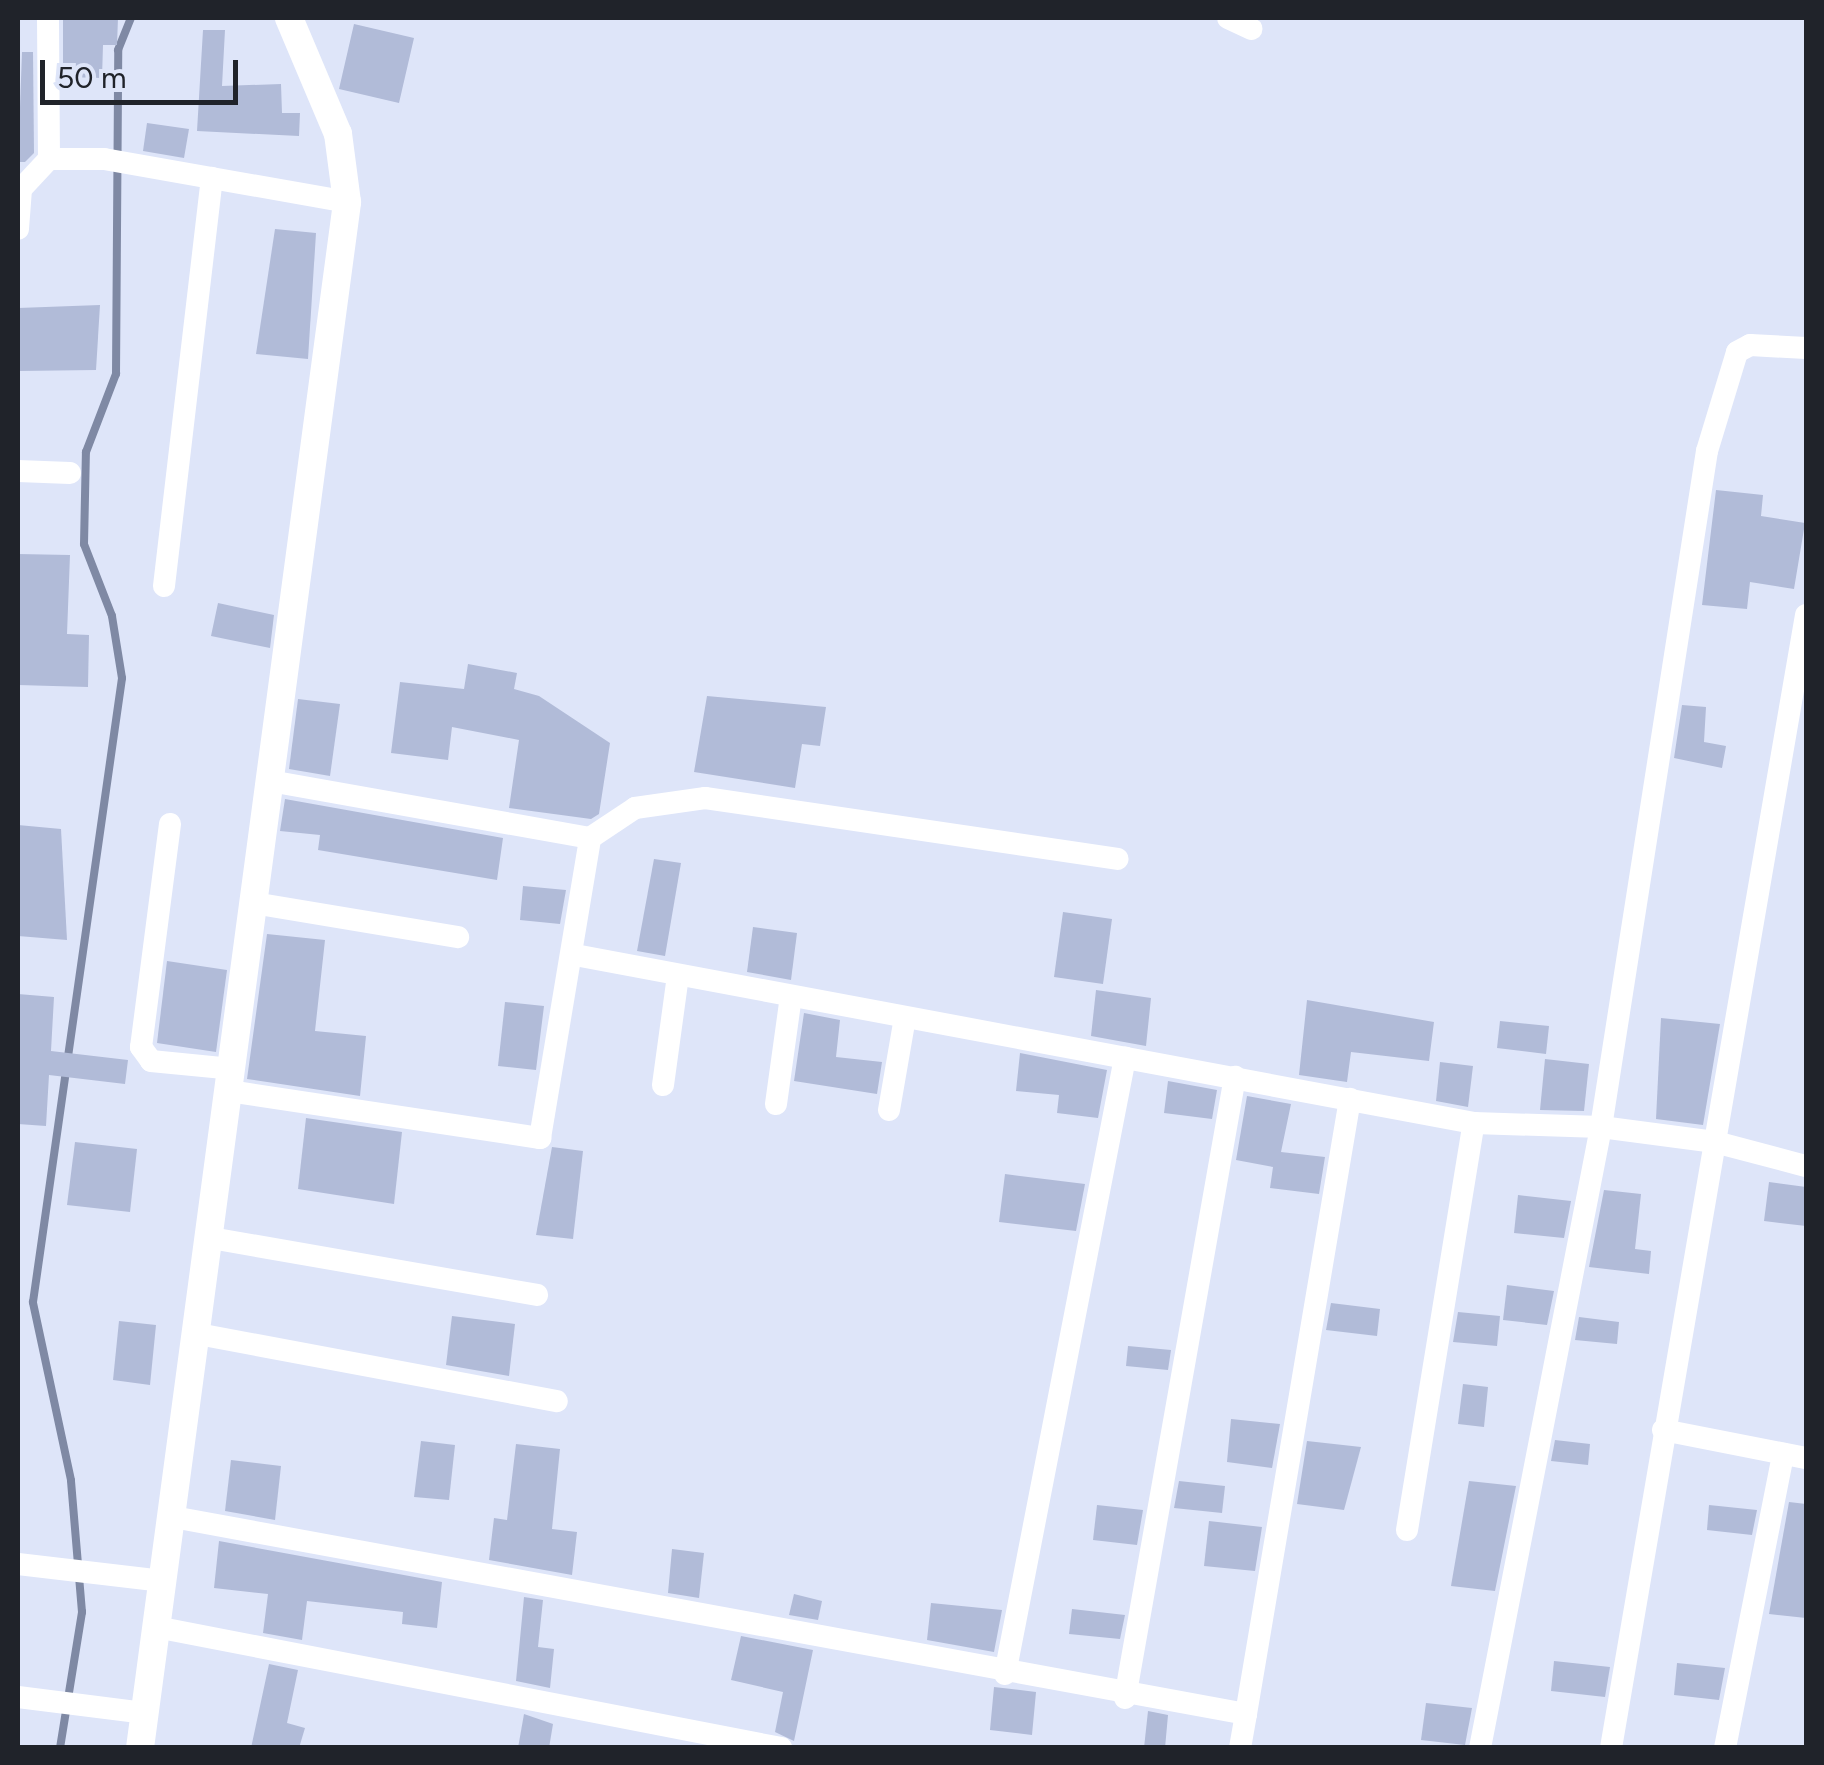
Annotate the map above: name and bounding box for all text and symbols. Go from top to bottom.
scale bar [45,40,242,102]
text: 50 m [57,59,126,96]

